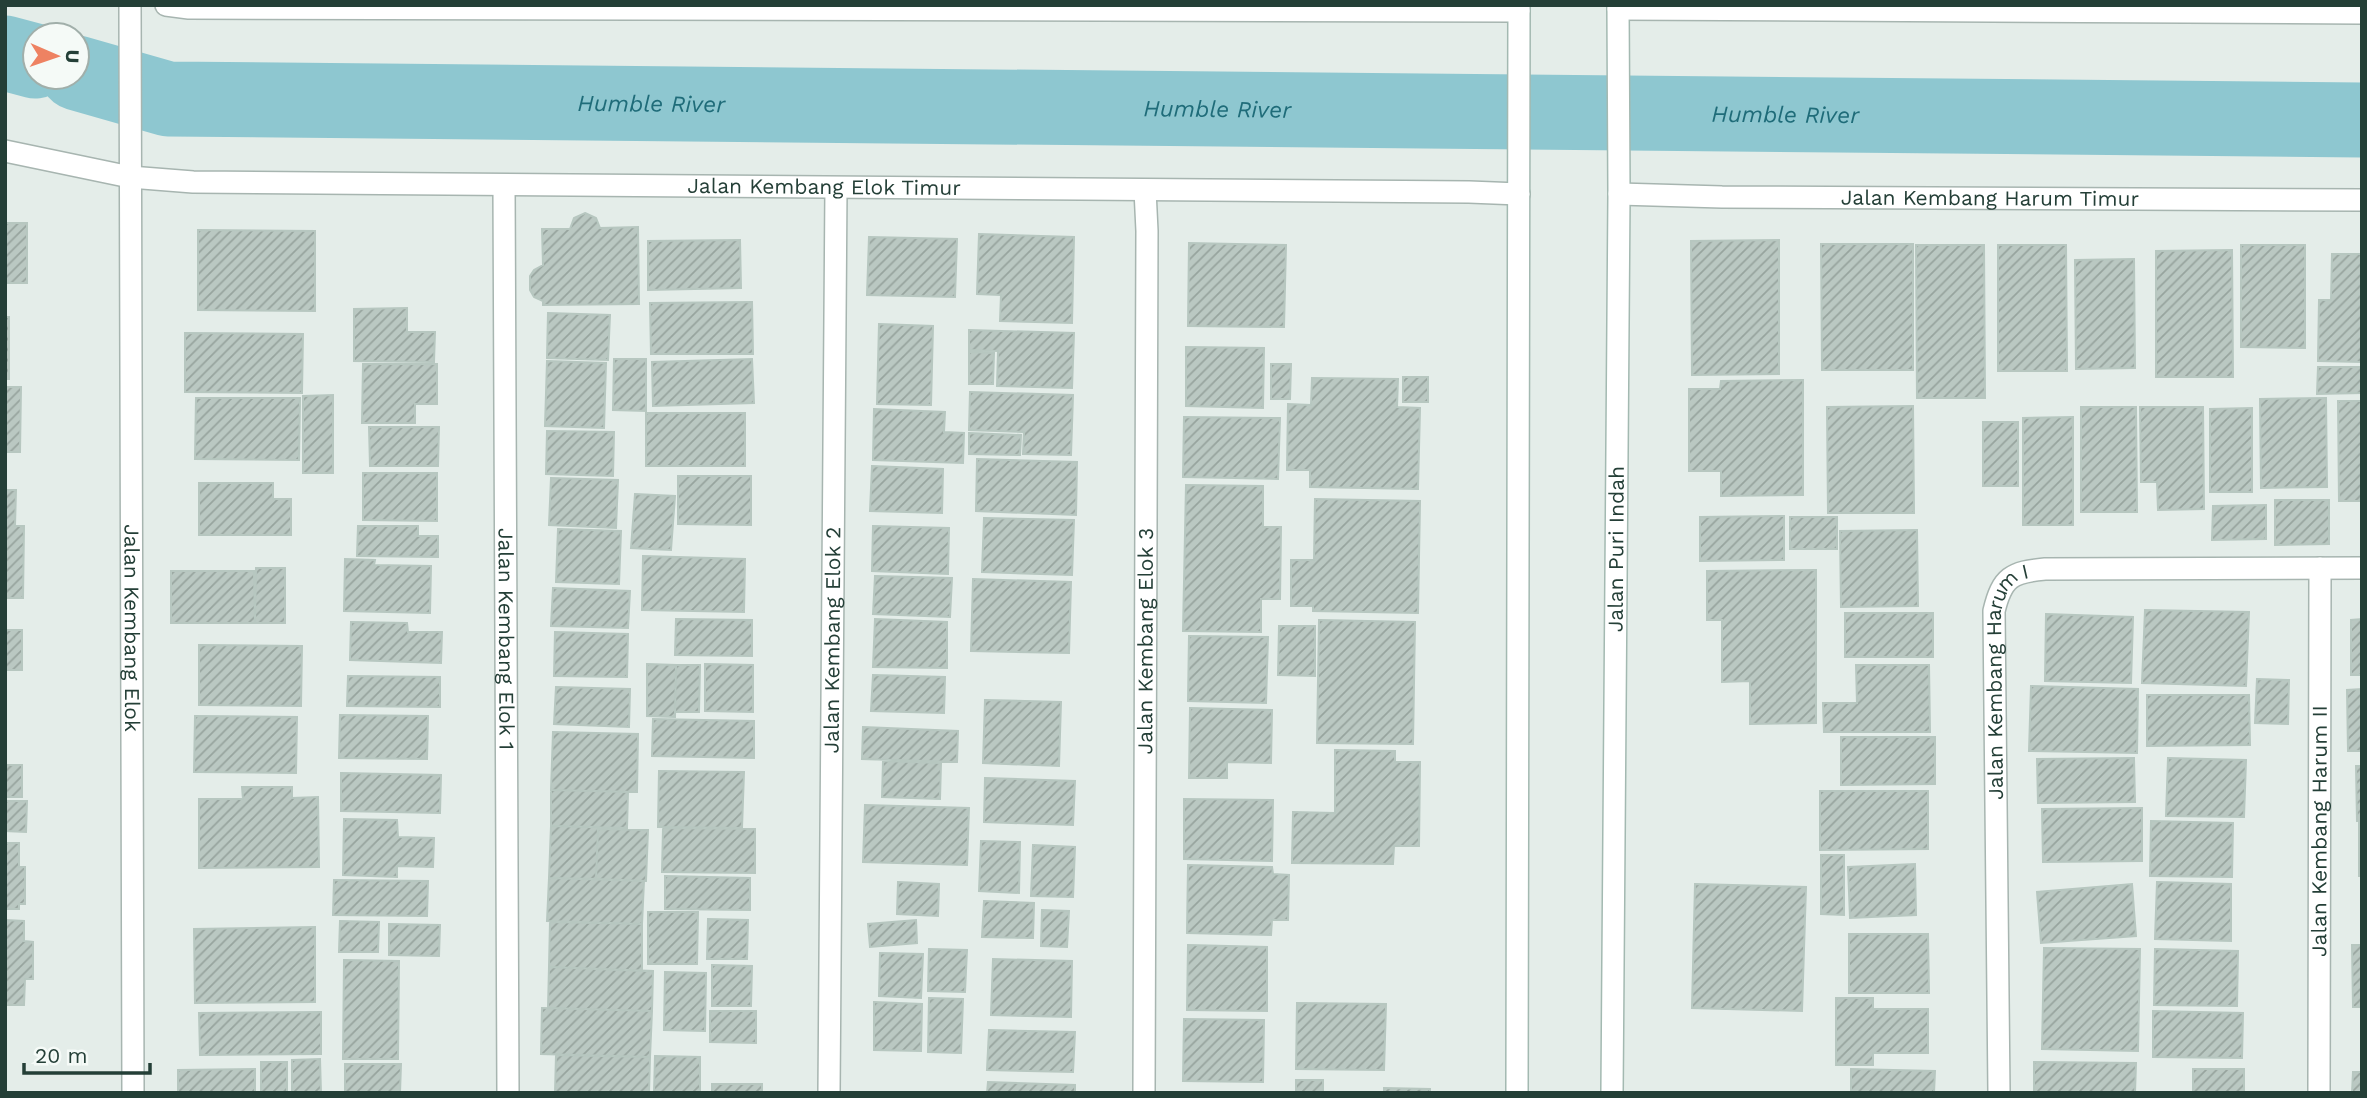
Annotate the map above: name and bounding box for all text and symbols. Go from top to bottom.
north arrow [21,21,91,91]
text: U [61,49,84,64]
water label: Humble River [577,90,726,118]
water label: Humble River [1143,95,1292,124]
water label: Humble River [1711,101,1860,129]
street label: Jalan Kembang Elok Timur [687,173,961,200]
street label: Jalan Kembang Harum Timur [1841,185,2140,211]
street label: Jalan Puri Indah [1603,466,1629,632]
street label: Jalan Kembang Elok [119,524,145,732]
street label: Jalan Kembang Elok 2 [819,527,845,753]
street label: Jalan Kembang Elok 1 [494,528,519,750]
street label: Jalan Kembang Elok 3 [1132,528,1158,754]
street label: Jalan Kembang Harum I [1981,558,2031,800]
street label: Jalan Kembang Harum II [2306,705,2332,957]
scale bar [24,1032,150,1076]
text: 20 m [35,1043,87,1068]

